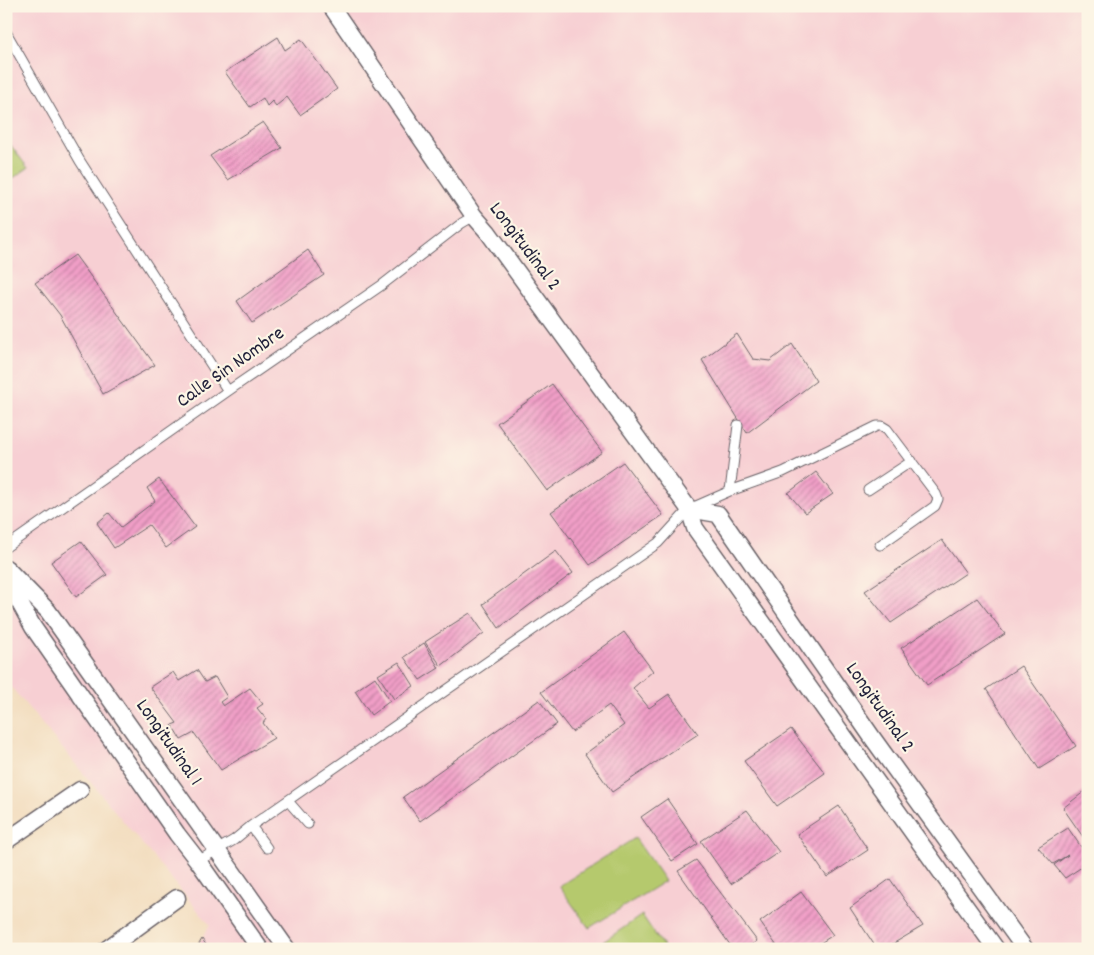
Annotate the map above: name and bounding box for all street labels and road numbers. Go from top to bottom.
street label: Longitudinal 2 [481,197,567,297]
street label: Calle Sin Nombre [171,320,291,416]
street label: Longitudinal 2 [838,657,920,759]
street label: Longitudinal 1 [128,694,208,792]

